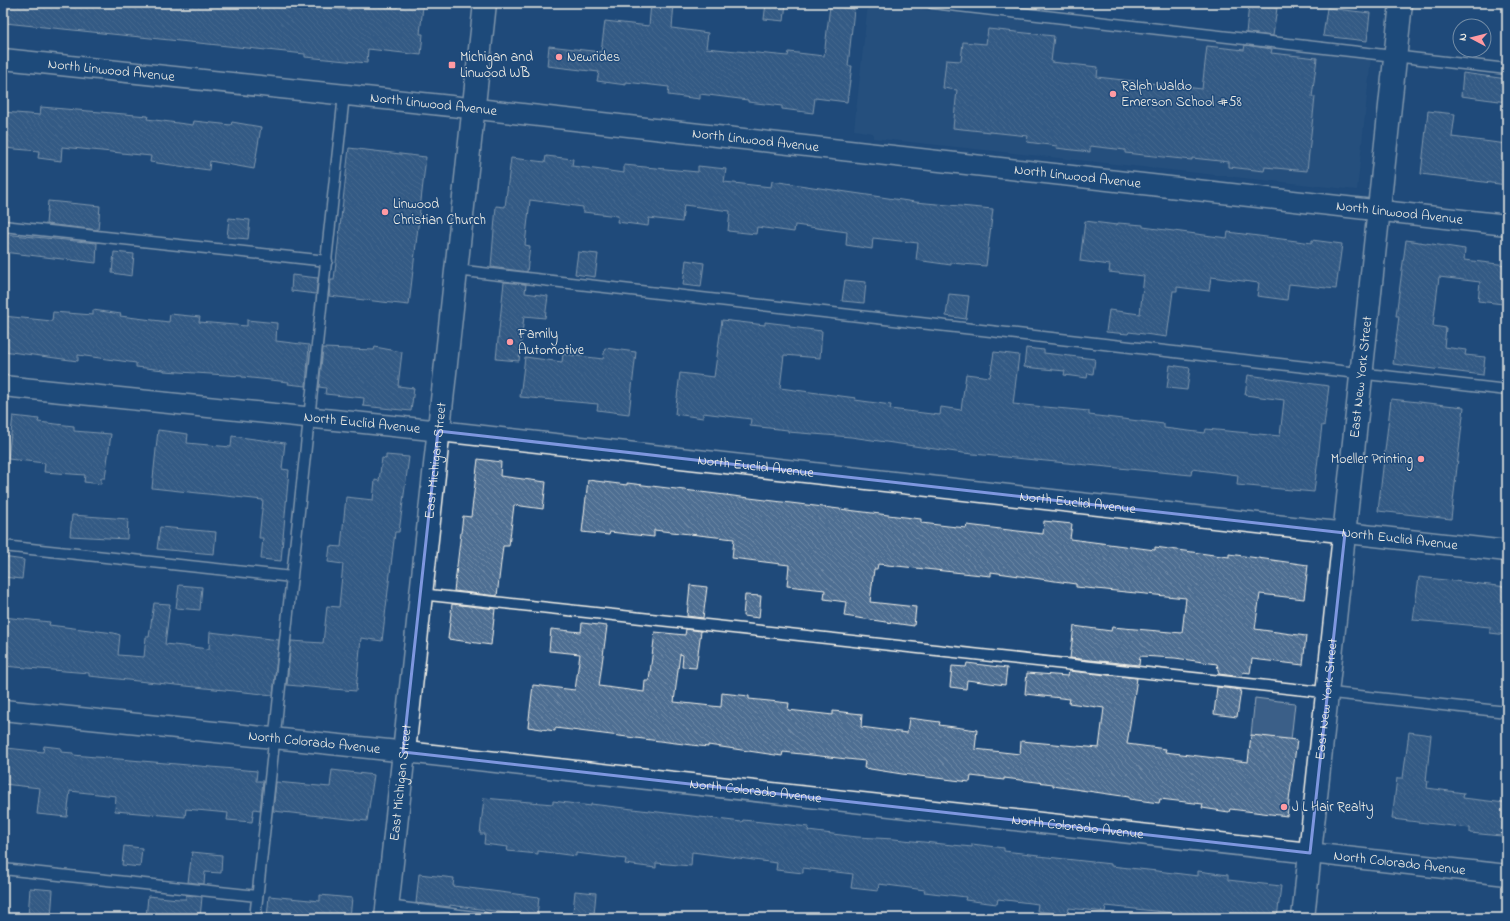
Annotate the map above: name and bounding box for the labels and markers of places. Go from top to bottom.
place label: Michigan and Linwood WB [460,47,533,84]
place label: Newrides [567,47,620,68]
marker: Newrides [554,52,564,62]
marker: Michigan and Linwood WB [447,60,457,70]
place label: Ralph Waldo Emerson School #58 [1121,76,1242,113]
marker: Ralph Waldo Emerson School #58 [1108,89,1118,99]
place label: Linwood Christian Church [393,194,486,231]
marker: Linwood Christian Church [380,207,390,217]
place label: Family Automotive [517,324,585,361]
marker: Family Automotive [505,337,515,347]
place label: Moeller Printing [1331,449,1413,471]
marker: Moeller Printing [1416,454,1426,464]
place label: J L Hair Realty [1292,797,1374,819]
marker: J L Hair Realty [1279,802,1289,812]

